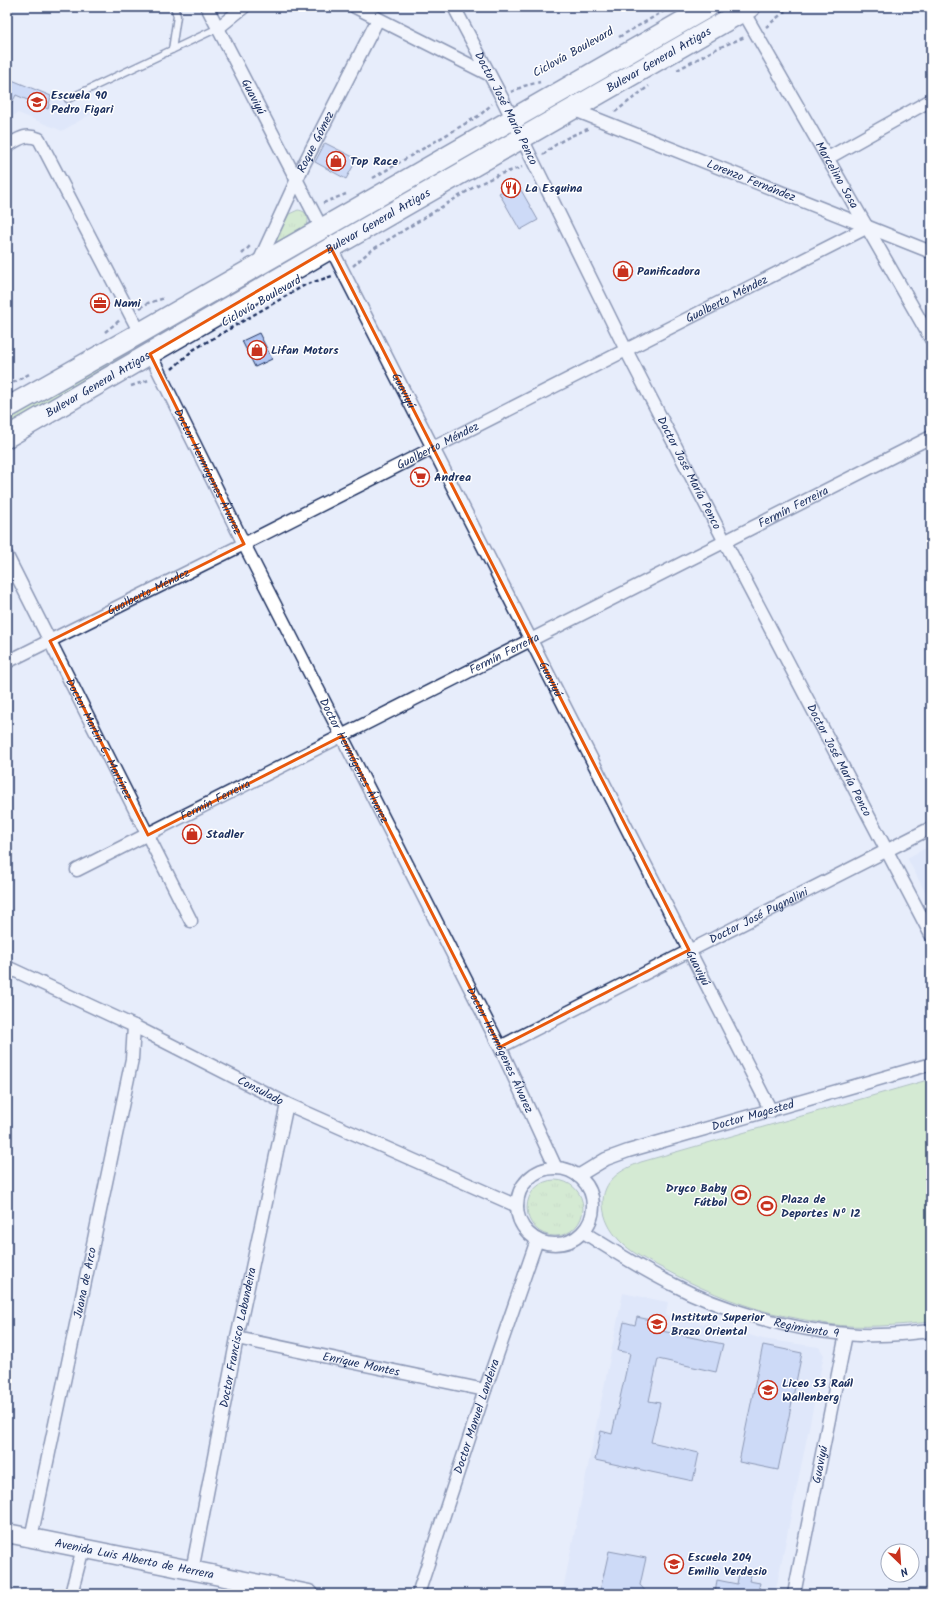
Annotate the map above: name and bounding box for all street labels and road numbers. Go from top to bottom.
street label: Ciclovía Boulevard [529,22,618,83]
street label: Bulevar General Artigas [603,22,715,98]
street label: Doctor José María Penco [469,48,543,169]
street label: Guaviyú [236,76,270,118]
street label: Roque Gómez [292,108,340,176]
street label: Marcelino Sosa [810,138,864,213]
street label: Lorenzo Fernández [704,155,798,207]
street label: Bulevar General Artigas [322,184,434,259]
street label: Ciclovía Boulevard [218,270,306,332]
street label: Gualberto Méndez [682,270,771,328]
street label: Bulevar General Artigas [42,346,154,423]
street label: Guaviyú [386,369,420,412]
street label: Doctor Hermógenes Álvarez [168,405,247,538]
street label: Doctor José María Penco [652,413,726,533]
street label: Gualberto Méndez [393,417,482,475]
street label: Fermín Ferreira [755,481,832,533]
street label: Gualberto Méndez [104,563,193,621]
street label: Fermín Ferreira [466,628,543,680]
street label: Guaviyú [533,658,568,701]
street label: Doctor Martín C. Martínez [60,675,137,803]
street label: Doctor Hermógenes Álvarez [314,695,394,827]
street label: Doctor José María Penco [801,700,876,820]
street label: Fermín Ferreira [177,774,254,826]
street label: Doctor José Pugnalini [706,882,813,949]
street label: Guaviyú [680,947,715,990]
street label: Doctor Hermógenes Álvarez [461,984,538,1116]
street label: Consulado [234,1071,287,1111]
street label: Doctor Magested [710,1095,797,1136]
street label: Juana de Arco [69,1245,102,1320]
street label: Doctor Francisco Labandeira [215,1265,262,1409]
street label: Regimiento 9 [771,1313,840,1343]
street label: Enrique Montes [321,1347,402,1382]
street label: Doctor Manuel Landeira [449,1356,505,1477]
street label: Guaviyú [807,1444,833,1485]
street label: Avenida Luis Alberto de Herrera [53,1534,216,1585]

